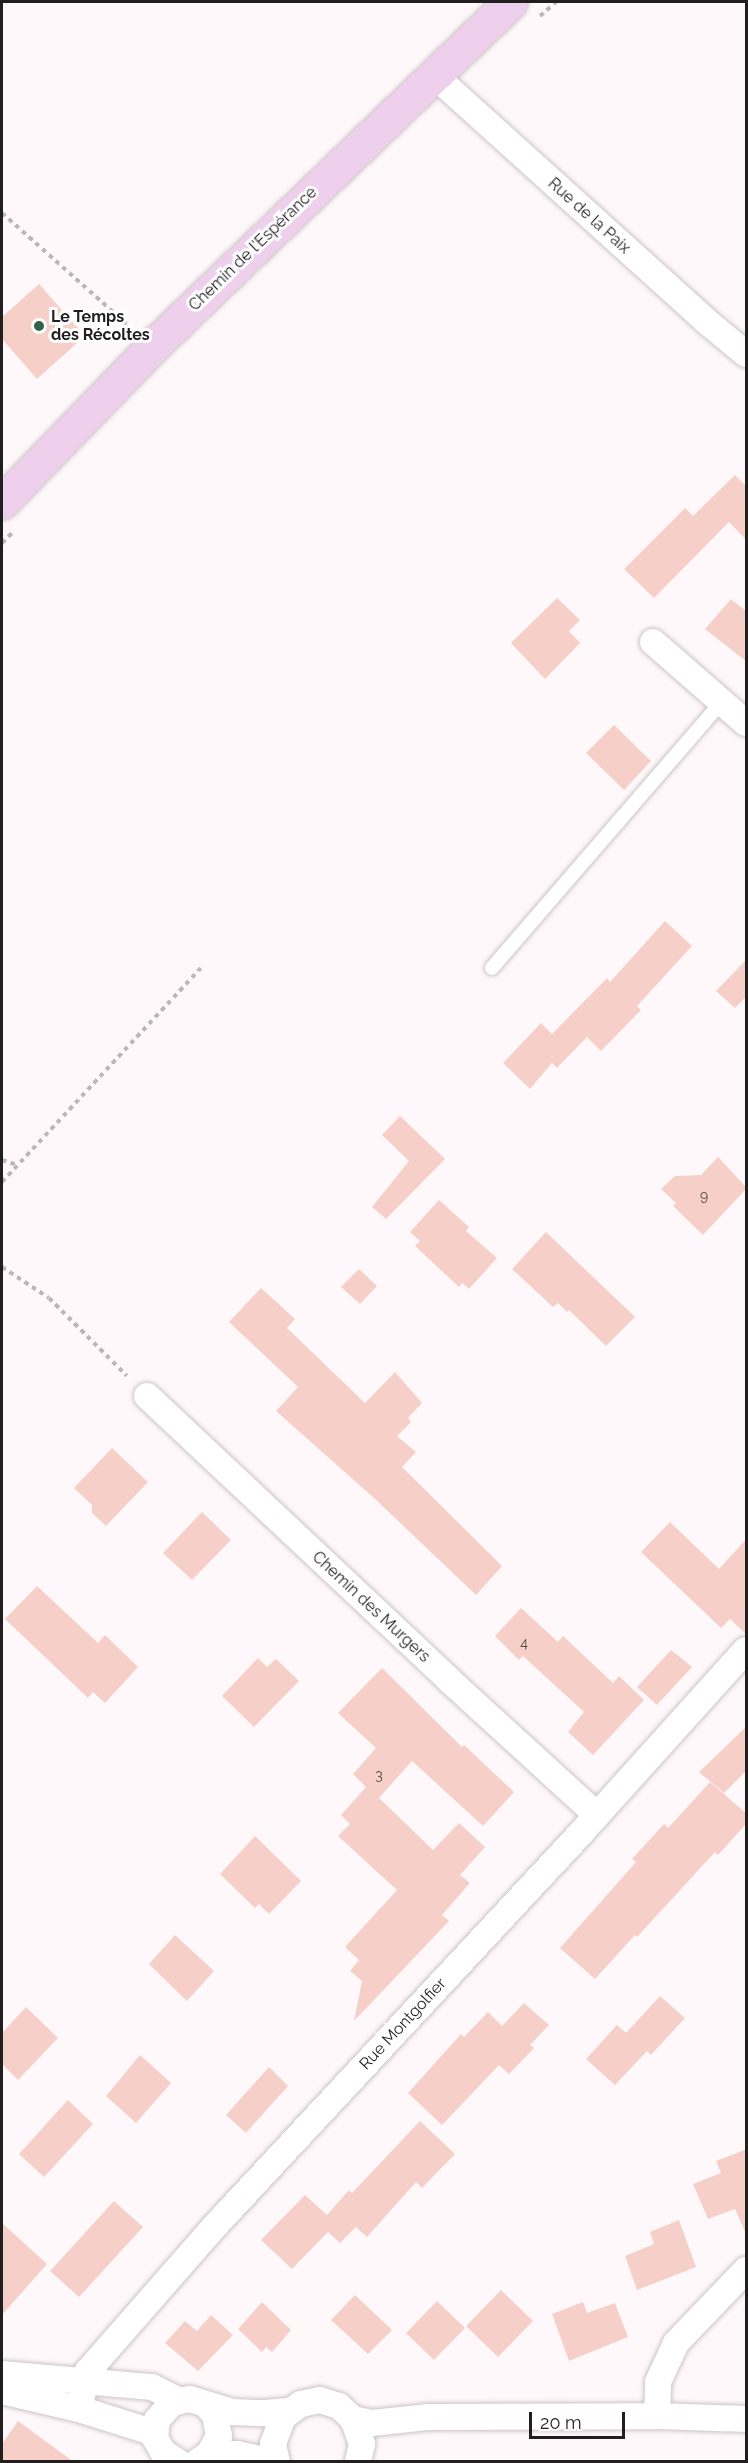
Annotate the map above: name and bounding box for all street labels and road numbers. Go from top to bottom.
street label: Rue de la Paix [544,174,634,258]
street label: Chemin de l'Espérance [185,183,321,315]
street label: Chemin des Murgers [308,1547,434,1667]
street label: Rue Montgolfier [356,1974,450,2074]

